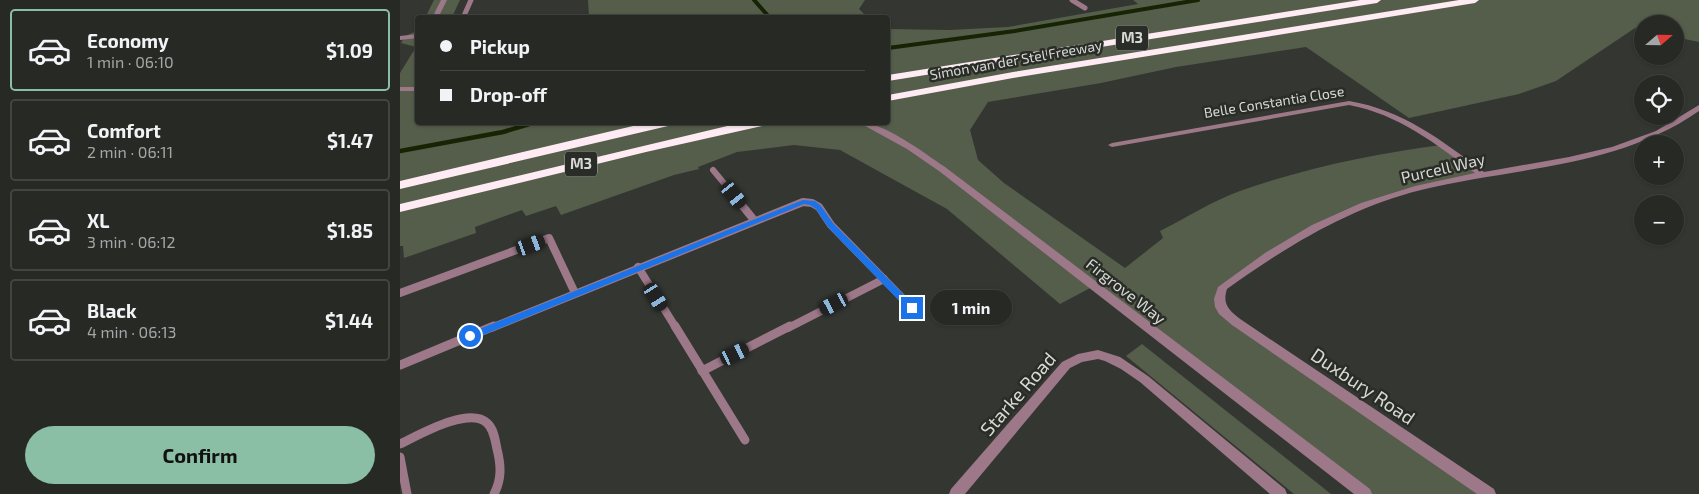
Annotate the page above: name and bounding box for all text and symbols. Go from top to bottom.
north arrow [1634,15,1684,65]
map controls [1634,15,1684,245]
road number: M3 [1116,26,1148,50]
icon: car [27,28,72,73]
text: Economy [87,29,169,52]
text: Pickup [470,35,530,58]
street label: Simon van der Stel Freeway [928,36,1104,83]
text: $1.09 [326,39,373,62]
text: 1 min · 06:10 [87,52,174,71]
button: locate [1634,75,1684,125]
street label: Belle Constantia Close [1203,82,1345,121]
text: Drop-off [470,83,547,106]
icon: car [27,118,72,163]
text: Comfort [87,119,161,142]
text: $1.47 [327,129,373,152]
button: + [1634,135,1684,185]
text: 2 min · 06:11 [87,142,173,161]
street label: Purcell Way [1399,148,1487,186]
road number: M3 [565,152,597,176]
car [718,179,749,211]
button: − [1634,195,1684,245]
icon: car [27,208,72,253]
text: XL [87,209,109,232]
text: $1.85 [327,219,373,242]
text: 3 min · 06:12 [87,232,176,251]
car [514,233,547,257]
street label: Firgrove Way [1083,254,1170,328]
car [641,280,670,314]
callout: 1 min [930,290,1012,326]
car [817,291,850,317]
route end [901,297,923,319]
icon: car [27,298,72,343]
text: 1 min [952,298,990,317]
text: Black [87,299,137,322]
text: $1.44 [325,309,373,332]
text: 4 min · 06:13 [87,322,176,341]
route start [459,325,481,347]
car [718,341,751,367]
street label: Duxbury Road [1307,342,1420,429]
street label: Starke Road [975,347,1060,440]
button: Confirm [25,426,375,484]

